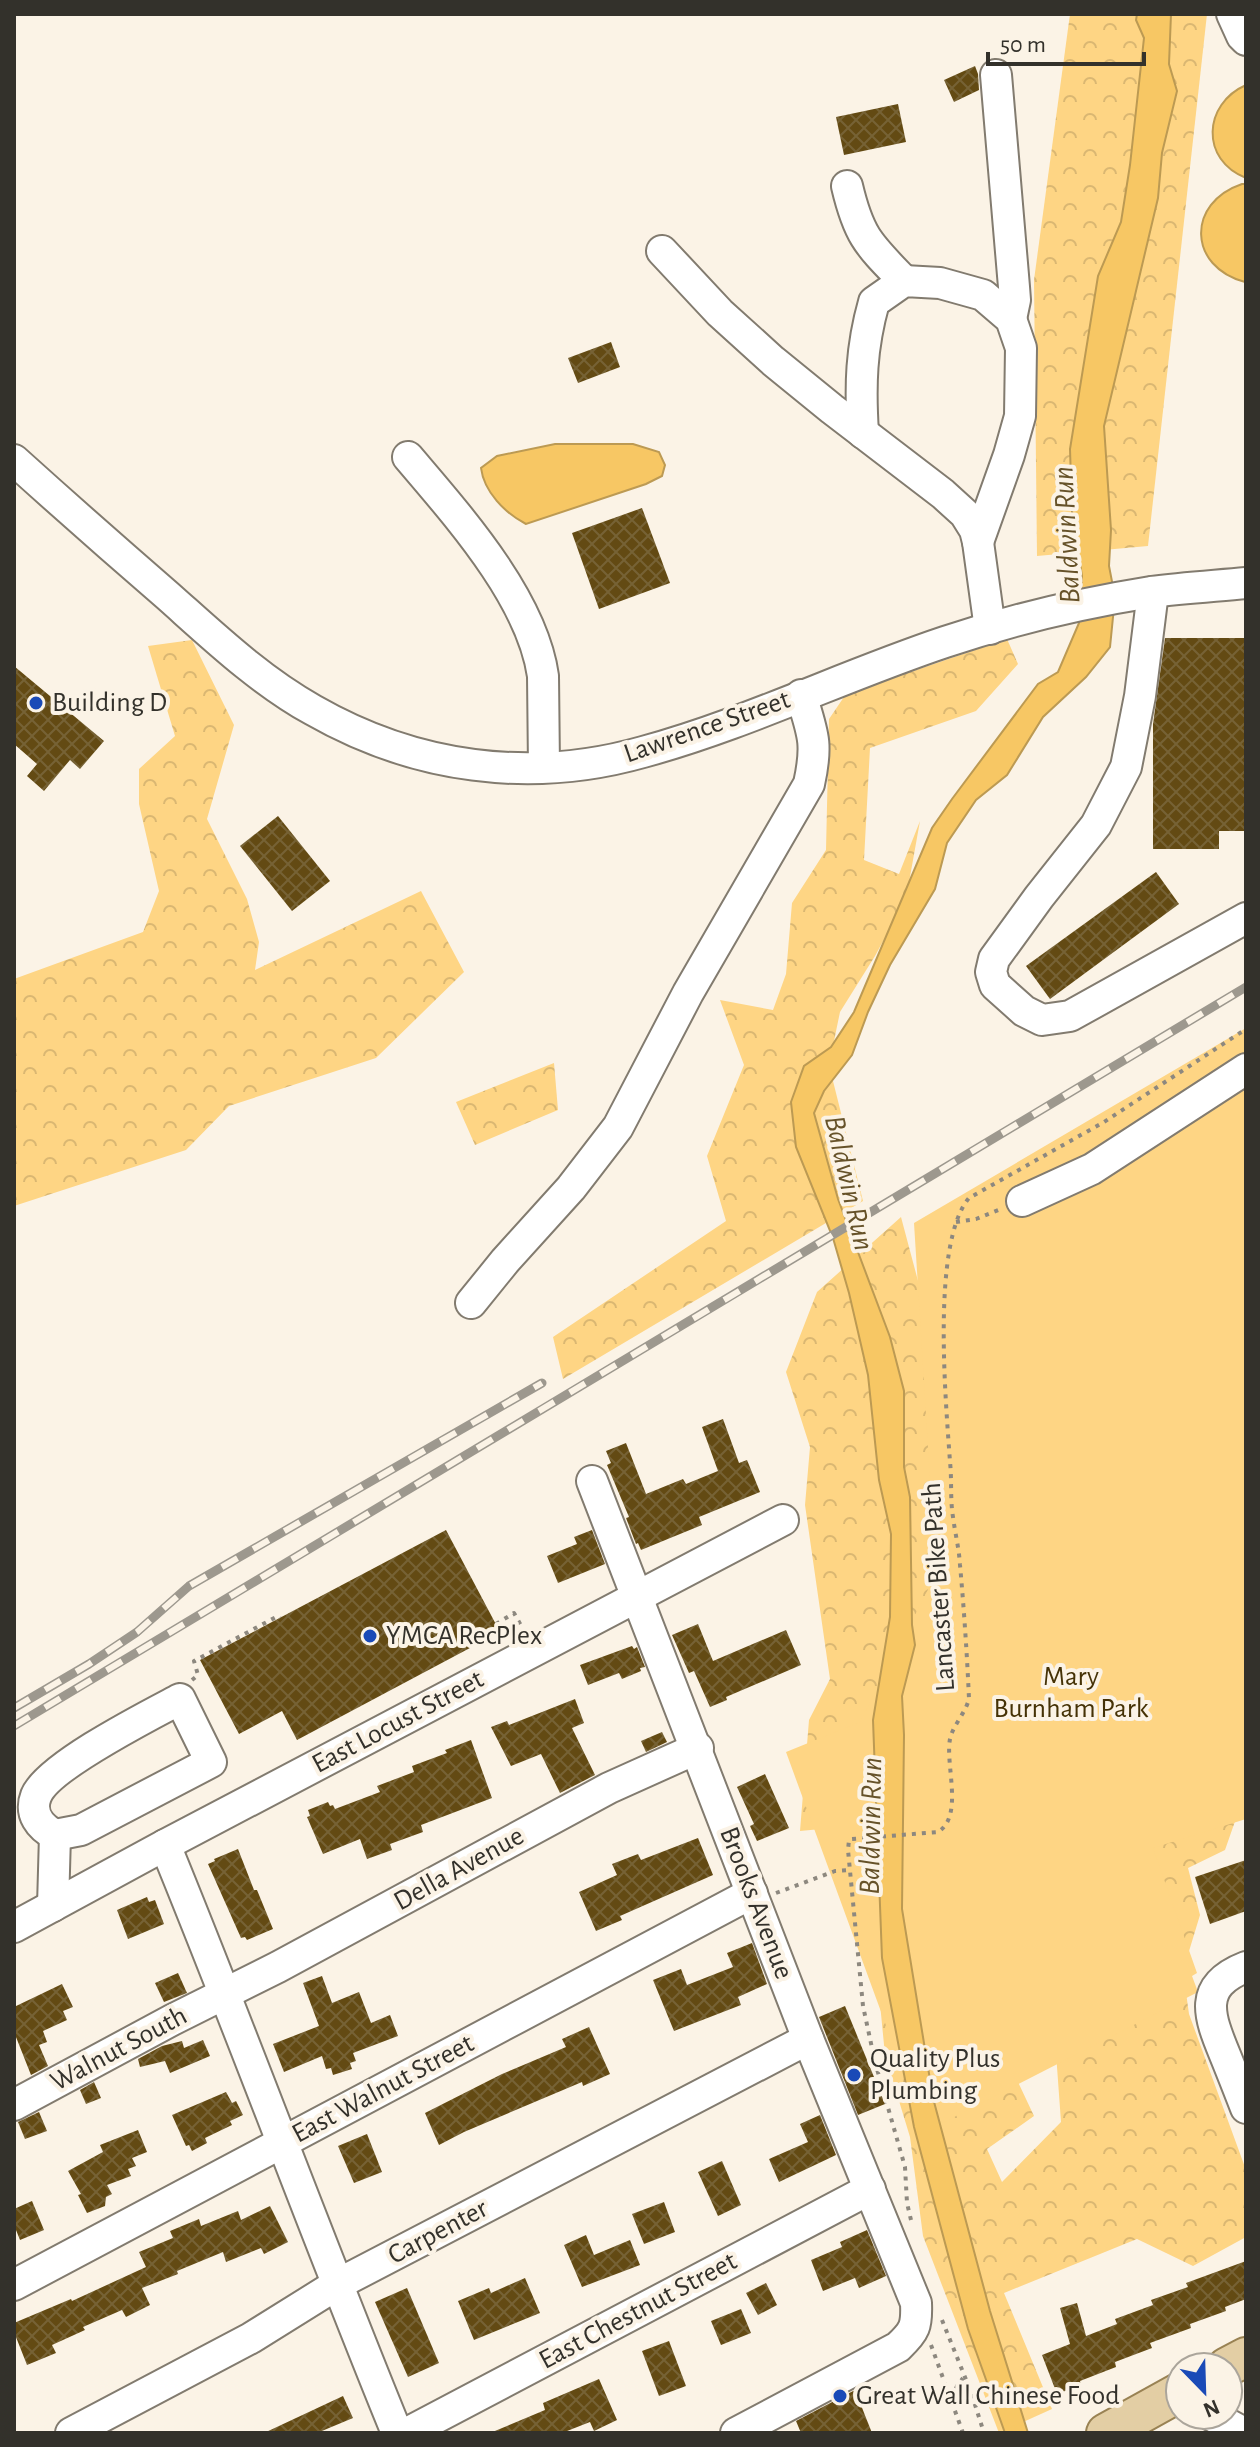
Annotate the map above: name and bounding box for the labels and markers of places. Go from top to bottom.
place label: Building D [52,689,167,717]
marker: Building D [27,694,45,712]
place label: YMCA RecPlex [386,1622,542,1650]
marker: YMCA RecPlex [361,1627,379,1645]
place label: Quality Plus Plumbing [870,2045,1000,2105]
marker: Quality Plus Plumbing [845,2066,863,2084]
place label: Great Wall Chinese Food [856,2382,1120,2410]
marker: Great Wall Chinese Food [831,2387,849,2405]

